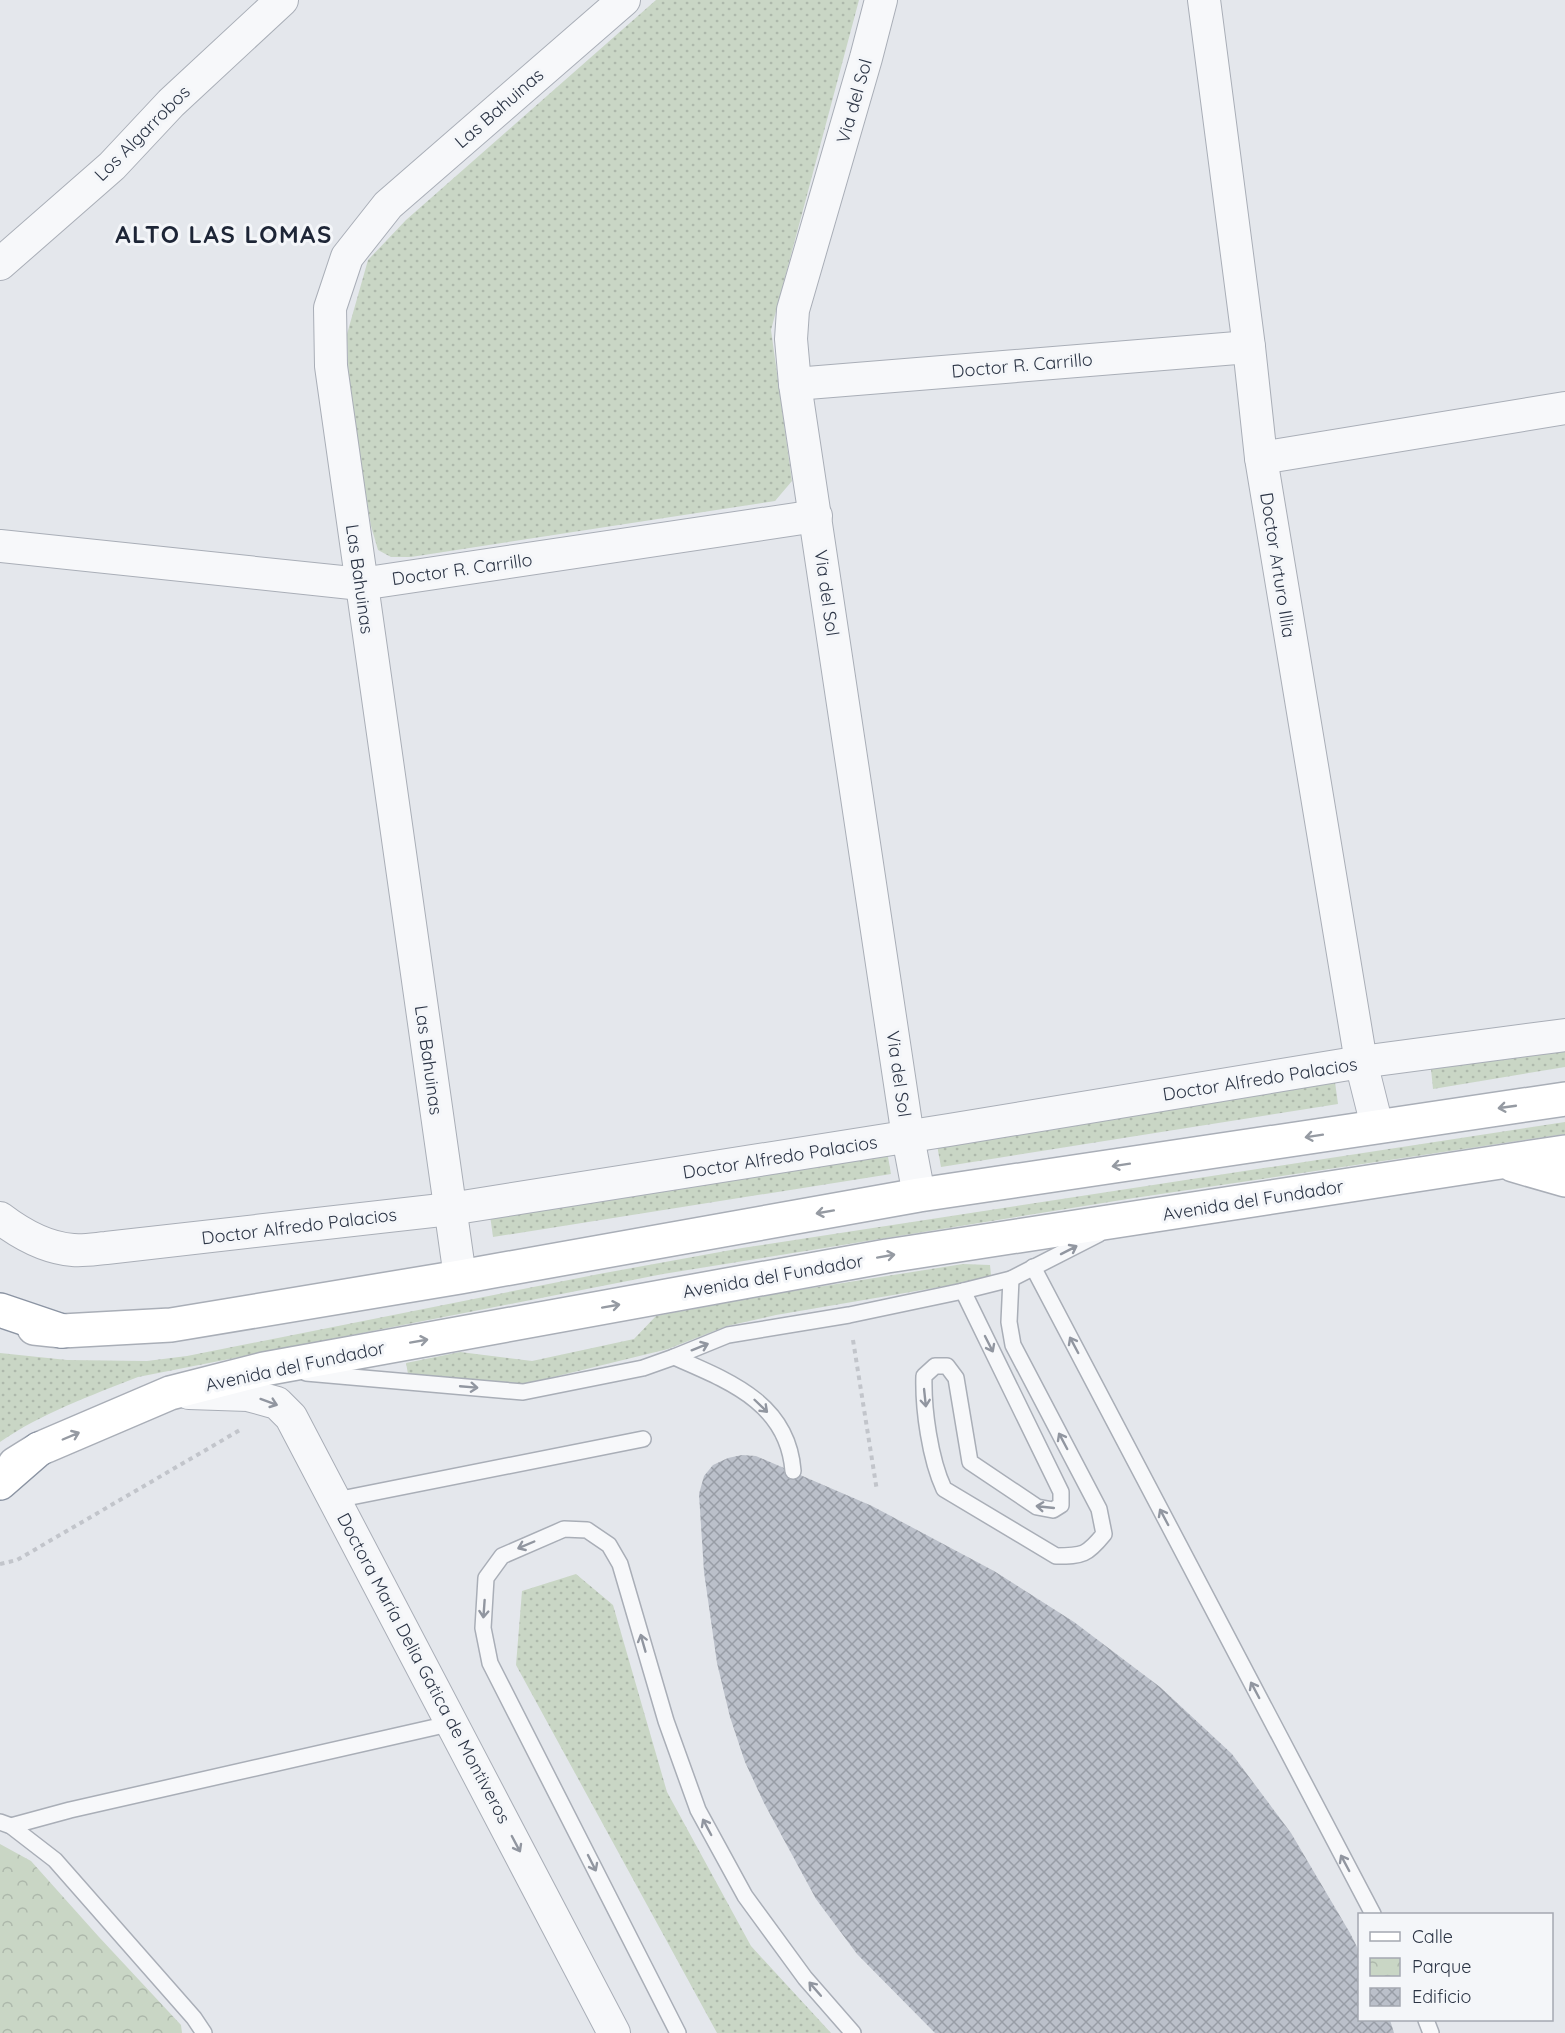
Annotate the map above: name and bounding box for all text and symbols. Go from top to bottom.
street label: Via del Sol [831,56,877,146]
street label: Las Bahuinas [450,63,548,153]
street label: Los Algarrobos [89,80,195,186]
district label: ALTO LAS LOMAS [115,219,333,249]
street label: Doctor R. Carrillo [950,347,1094,383]
street label: Doctor Arturo Illia [1255,491,1301,639]
street label: Las Bahuinas [341,523,379,635]
street label: Doctor R. Carrillo [390,548,534,590]
street label: Via del Sol [810,548,844,638]
street label: Las Bahuinas [410,1004,448,1116]
street label: Via del Sol [882,1029,916,1119]
street label: Doctor Alfredo Palacios [1161,1052,1359,1106]
one-way arrow [1498,1102,1517,1113]
street label: Doctor Alfredo Palacios [681,1130,879,1184]
one-way arrow [1305,1130,1325,1141]
one-way arrow [1112,1159,1132,1170]
street label: Avenida del Fundador [1161,1174,1345,1226]
street label: Doctor Alfredo Palacios [200,1203,398,1249]
one-way arrow [816,1206,835,1217]
one-way arrow [1059,1243,1077,1255]
street label: Avenida del Fundador [681,1249,865,1303]
one-way arrow [875,1250,895,1261]
one-way arrow [601,1300,620,1311]
one-way arrow [983,1334,995,1352]
one-way arrow [409,1335,428,1346]
street label: Avenida del Fundador [203,1336,387,1396]
one-way arrow [1068,1336,1079,1354]
one-way arrow [690,1341,708,1352]
one-way arrow [459,1382,479,1393]
one-way arrow [920,1387,931,1407]
one-way arrow [259,1397,278,1408]
one-way arrow [754,1398,769,1413]
one-way arrow [61,1430,79,1441]
one-way arrow [1057,1433,1069,1450]
one-way arrow [1036,1501,1055,1512]
street label: Doctora María Delia Gatica de Montiveros [332,1509,516,1827]
one-way arrow [1158,1509,1170,1527]
one-way arrow [518,1540,536,1551]
one-way arrow [478,1599,489,1619]
one-way arrow [637,1634,648,1653]
one-way arrow [1249,1682,1261,1699]
one-way arrow [701,1818,712,1836]
one-way arrow [510,1835,522,1852]
one-way arrow [586,1854,598,1872]
one-way arrow [1339,1854,1351,1872]
legend [1358,1913,1553,2021]
text: Calle [1412,1925,1453,1948]
text: Parque [1412,1955,1471,1978]
one-way arrow [808,1982,822,1997]
text: Edificio [1412,1985,1471,2008]

